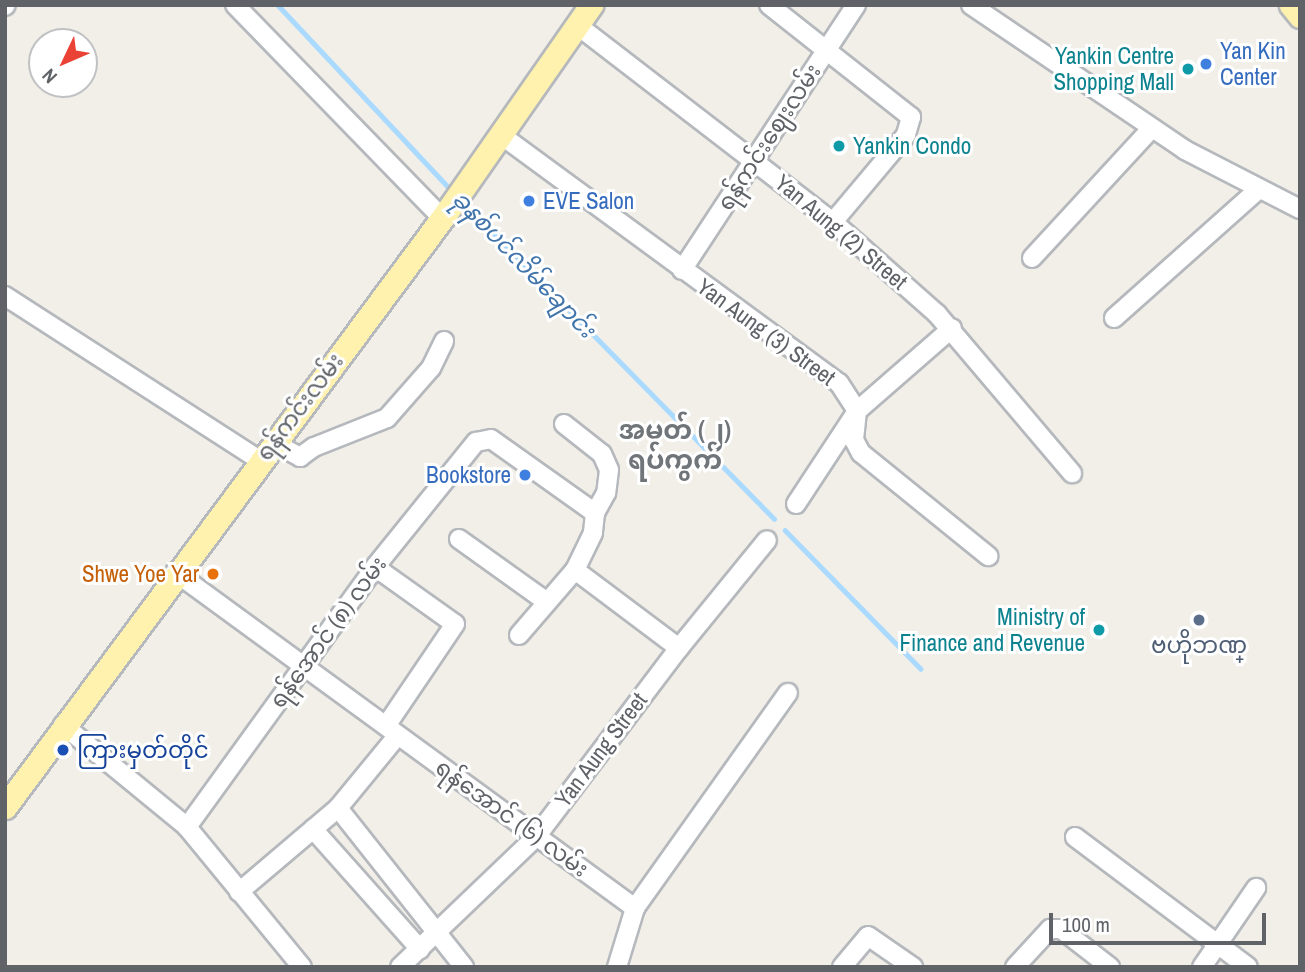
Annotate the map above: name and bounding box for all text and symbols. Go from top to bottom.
north arrow [28,28,98,98]
place label: Yan Kin Center [1220,37,1286,91]
place label: Yankin Centre Shopping Mall [1053,42,1174,96]
marker: Yan Kin Center [1198,56,1214,72]
street label: ရန်ကင်းဈေးလမ်း [711,58,827,216]
marker: Yankin Centre Shopping Mall [1180,61,1196,77]
text: N [36,63,63,89]
place label: Yankin Condo [853,132,971,160]
marker: Yankin Condo [831,138,847,154]
street label: Yan Aung (2) Street [769,168,913,296]
water label: ခုနစ်ပင်လိမ်ချောင်း [447,185,601,343]
place label: EVE Salon [543,187,634,215]
marker: EVE Salon [521,193,537,209]
street label: Yan Aung (3) Street [691,272,841,392]
street label: ရန်ကင်းလမ်း [251,348,349,466]
district label: အမှတ် (၂) ရပ်ကွက် [619,414,731,476]
place label: Bookstore [426,461,511,489]
marker: Bookstore [517,467,533,483]
street label: ရန်အောင် (၈) လမ်း [264,551,392,713]
place label: Shwe Yoe Yar [81,560,199,588]
marker: Shwe Yoe Yar [205,566,221,582]
place label: Ministry of Finance and Revenue [899,603,1085,657]
marker: ဗဟိုဘဏ္ [1191,612,1207,628]
marker: Ministry of Finance and Revenue [1091,622,1107,638]
place label: ဗဟိုဘဏ္ [1151,631,1247,659]
street label: Yan Aung Street [549,687,653,813]
place label: ကြားမှတ်တိုင် [77,736,209,764]
marker: ကြားမှတ်တိုင် [55,742,71,758]
street label: ရန်အောင် (၆) လမ်း [430,753,594,883]
scale bar [1053,898,1270,942]
text: 100 m [1062,910,1110,939]

